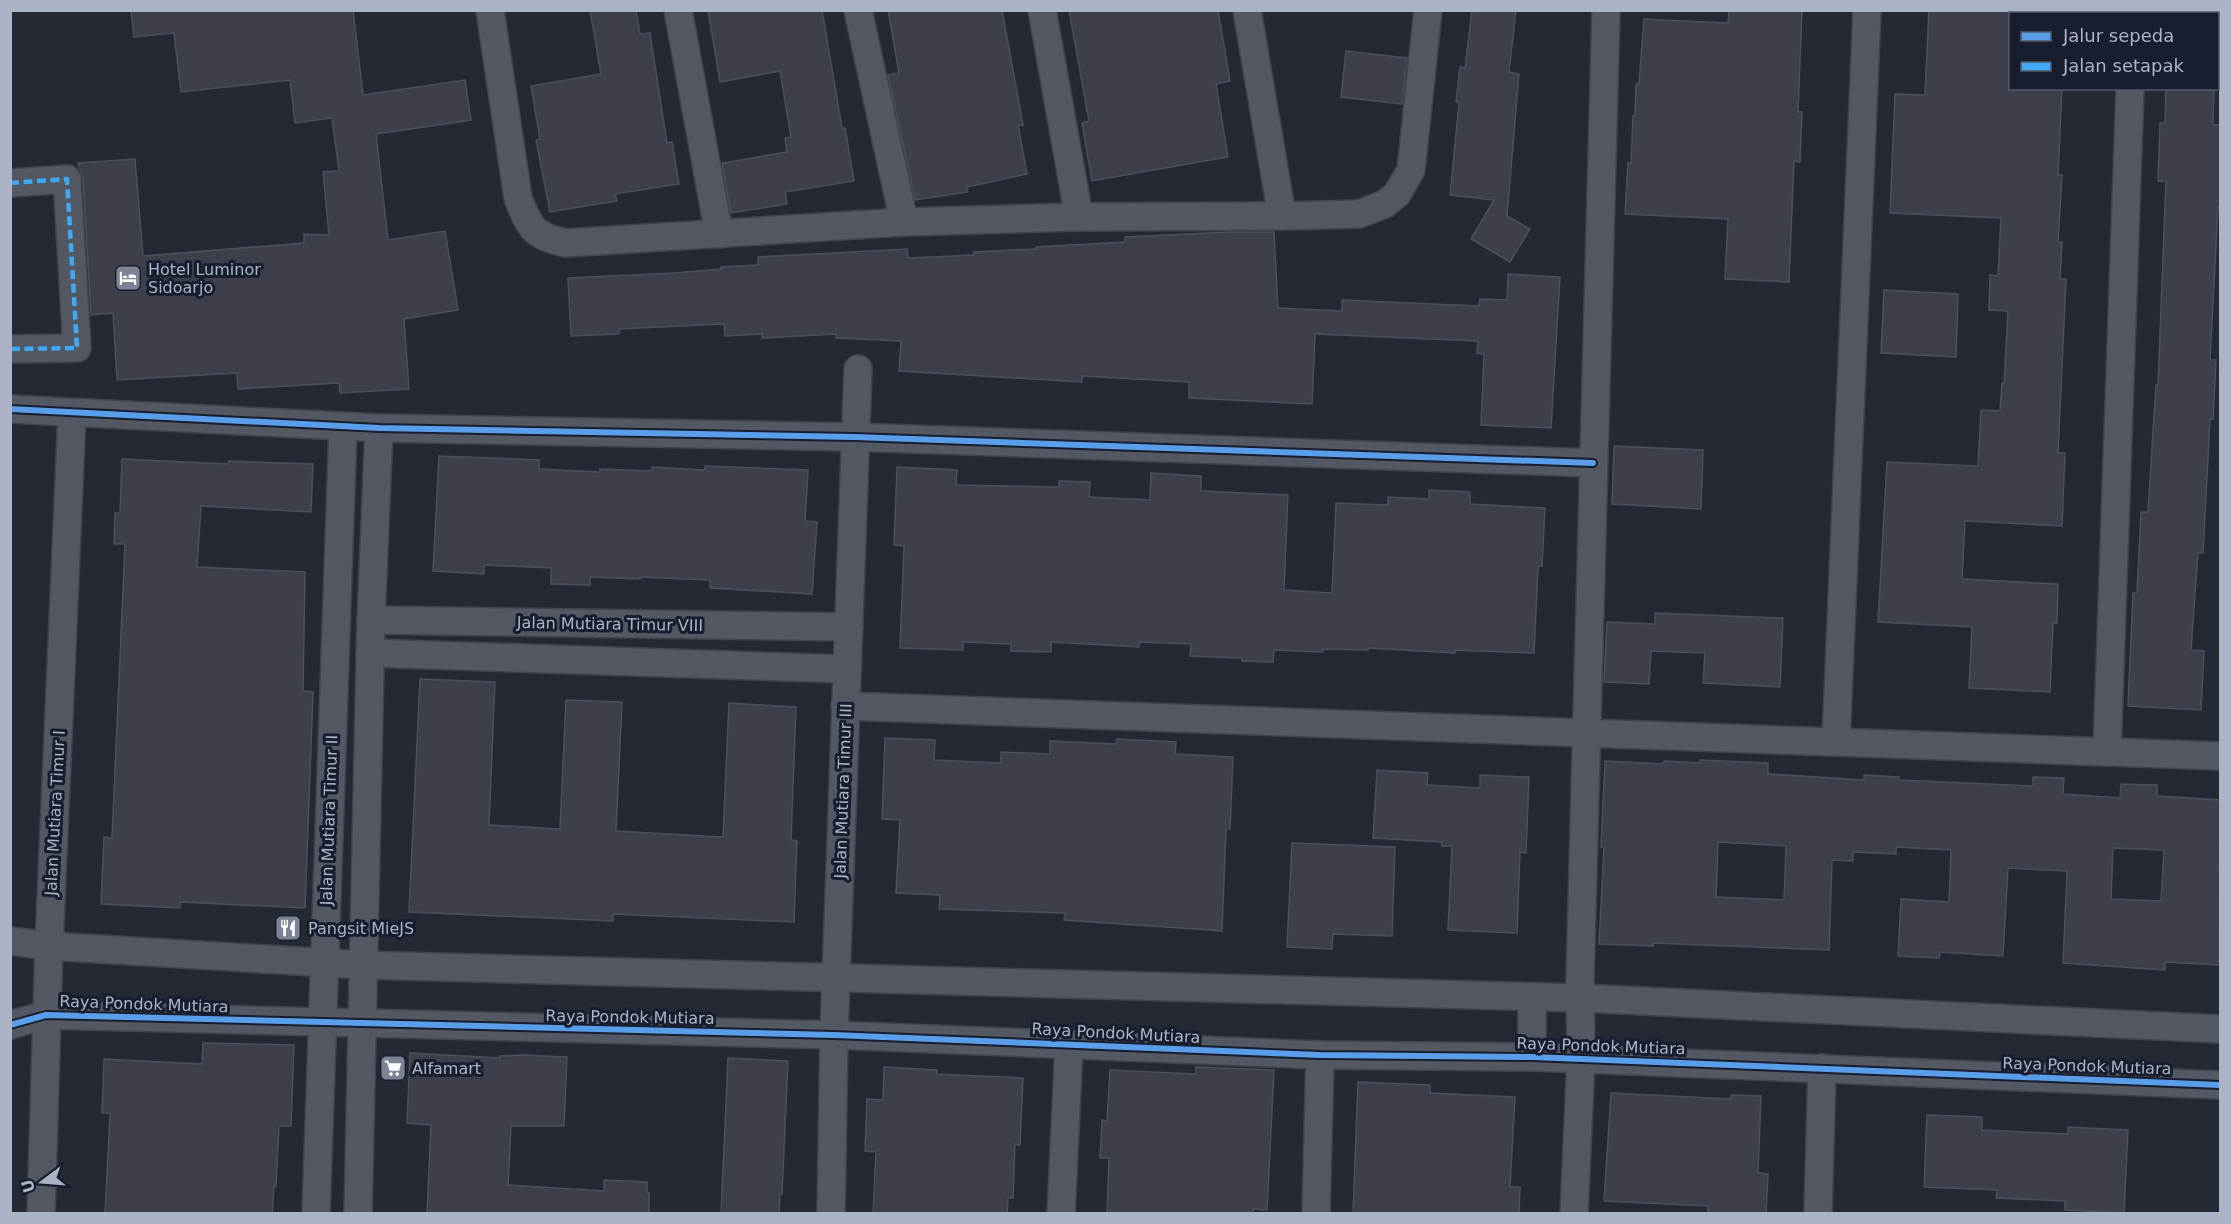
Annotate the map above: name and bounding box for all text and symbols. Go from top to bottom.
legend [2009,12,2219,90]
text: Jalur sepeda [2062,25,2174,46]
text: Jalan setapak [2062,55,2184,76]
place label: Hotel Luminor Sidoarjo [148,260,261,297]
hotel icon: Hotel Luminor Sidoarjo [113,263,143,293]
street label: Jalan Mutiara Timur VIII [516,613,703,635]
street label: Jalan Mutiara Timur III [830,703,856,880]
street label: Jalan Mutiara Timur I [41,730,69,897]
street label: Jalan Mutiara Timur II [316,734,341,907]
restaurant icon: Pangsit MieJS [273,913,303,943]
place label: Pangsit MieJS [308,919,414,938]
street label: Raya Pondok Mutiara [59,992,229,1016]
street label: Raya Pondok Mutiara [545,1006,715,1028]
street label: Raya Pondok Mutiara [1031,1019,1201,1047]
street label: Raya Pondok Mutiara [1516,1034,1686,1058]
supermarket icon: Alfamart [378,1053,408,1083]
street label: Raya Pondok Mutiara [2002,1054,2172,1078]
place label: Alfamart [412,1059,481,1078]
north arrow [12,1152,72,1212]
text: U [17,1177,39,1195]

